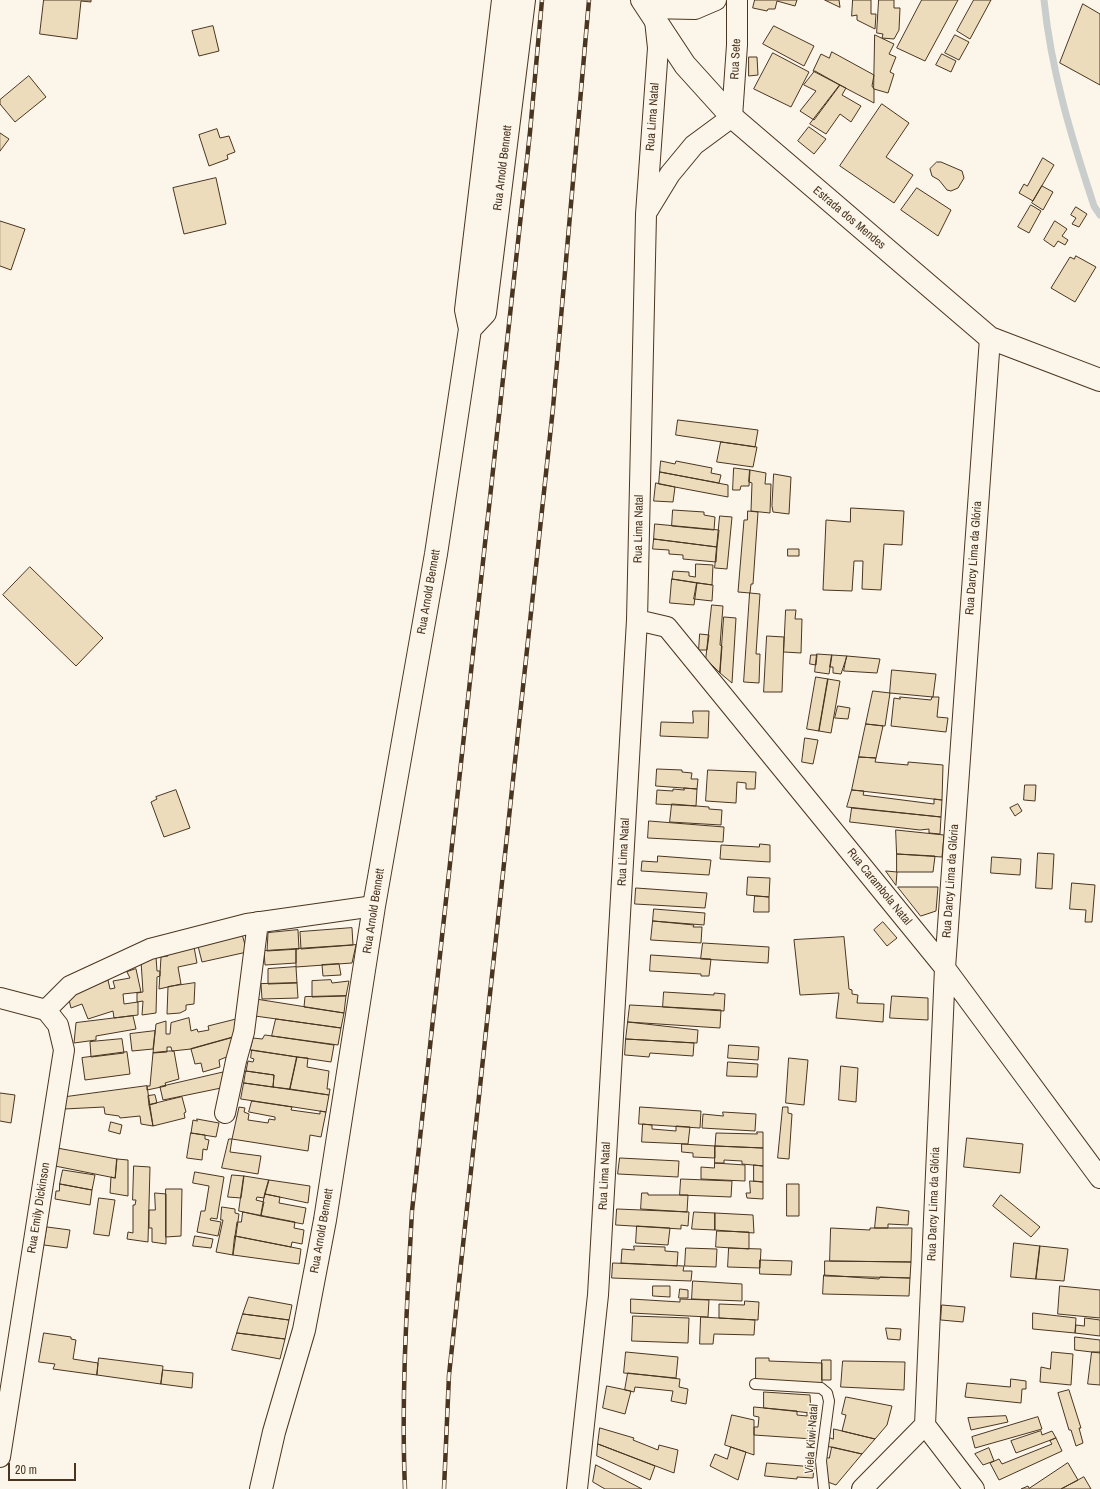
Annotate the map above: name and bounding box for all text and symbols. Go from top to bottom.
street label: Rua Sete [728,38,744,80]
street label: Rua Lima Natal [643,82,663,152]
street label: Rua Arnold Bennett [491,125,515,211]
street label: Estrada dos Mendes [810,183,888,253]
street label: Rua Lima Natal [631,495,647,563]
street label: Rua Darcy Lima da Glória [963,500,985,616]
street label: Rua Arnold Bennett [414,548,444,636]
street label: Rua Lima Natal [615,817,633,887]
street label: Rua Darcy Lima da Glória [940,823,962,939]
street label: Rua Carambola Natal [844,846,914,928]
street label: Rua Arnold Bennett [360,867,388,955]
street label: Rua Lima Natal [596,1141,614,1211]
street label: Rua Darcy Lima da Glória [925,1147,943,1261]
street label: Rua Emily Dickinson [25,1162,53,1254]
street label: Rua Arnold Bennett [307,1187,337,1275]
street label: Viela Kiwi Natal [802,1404,822,1474]
scale bar [10,1455,78,1481]
text: 20 m [15,1462,37,1478]

